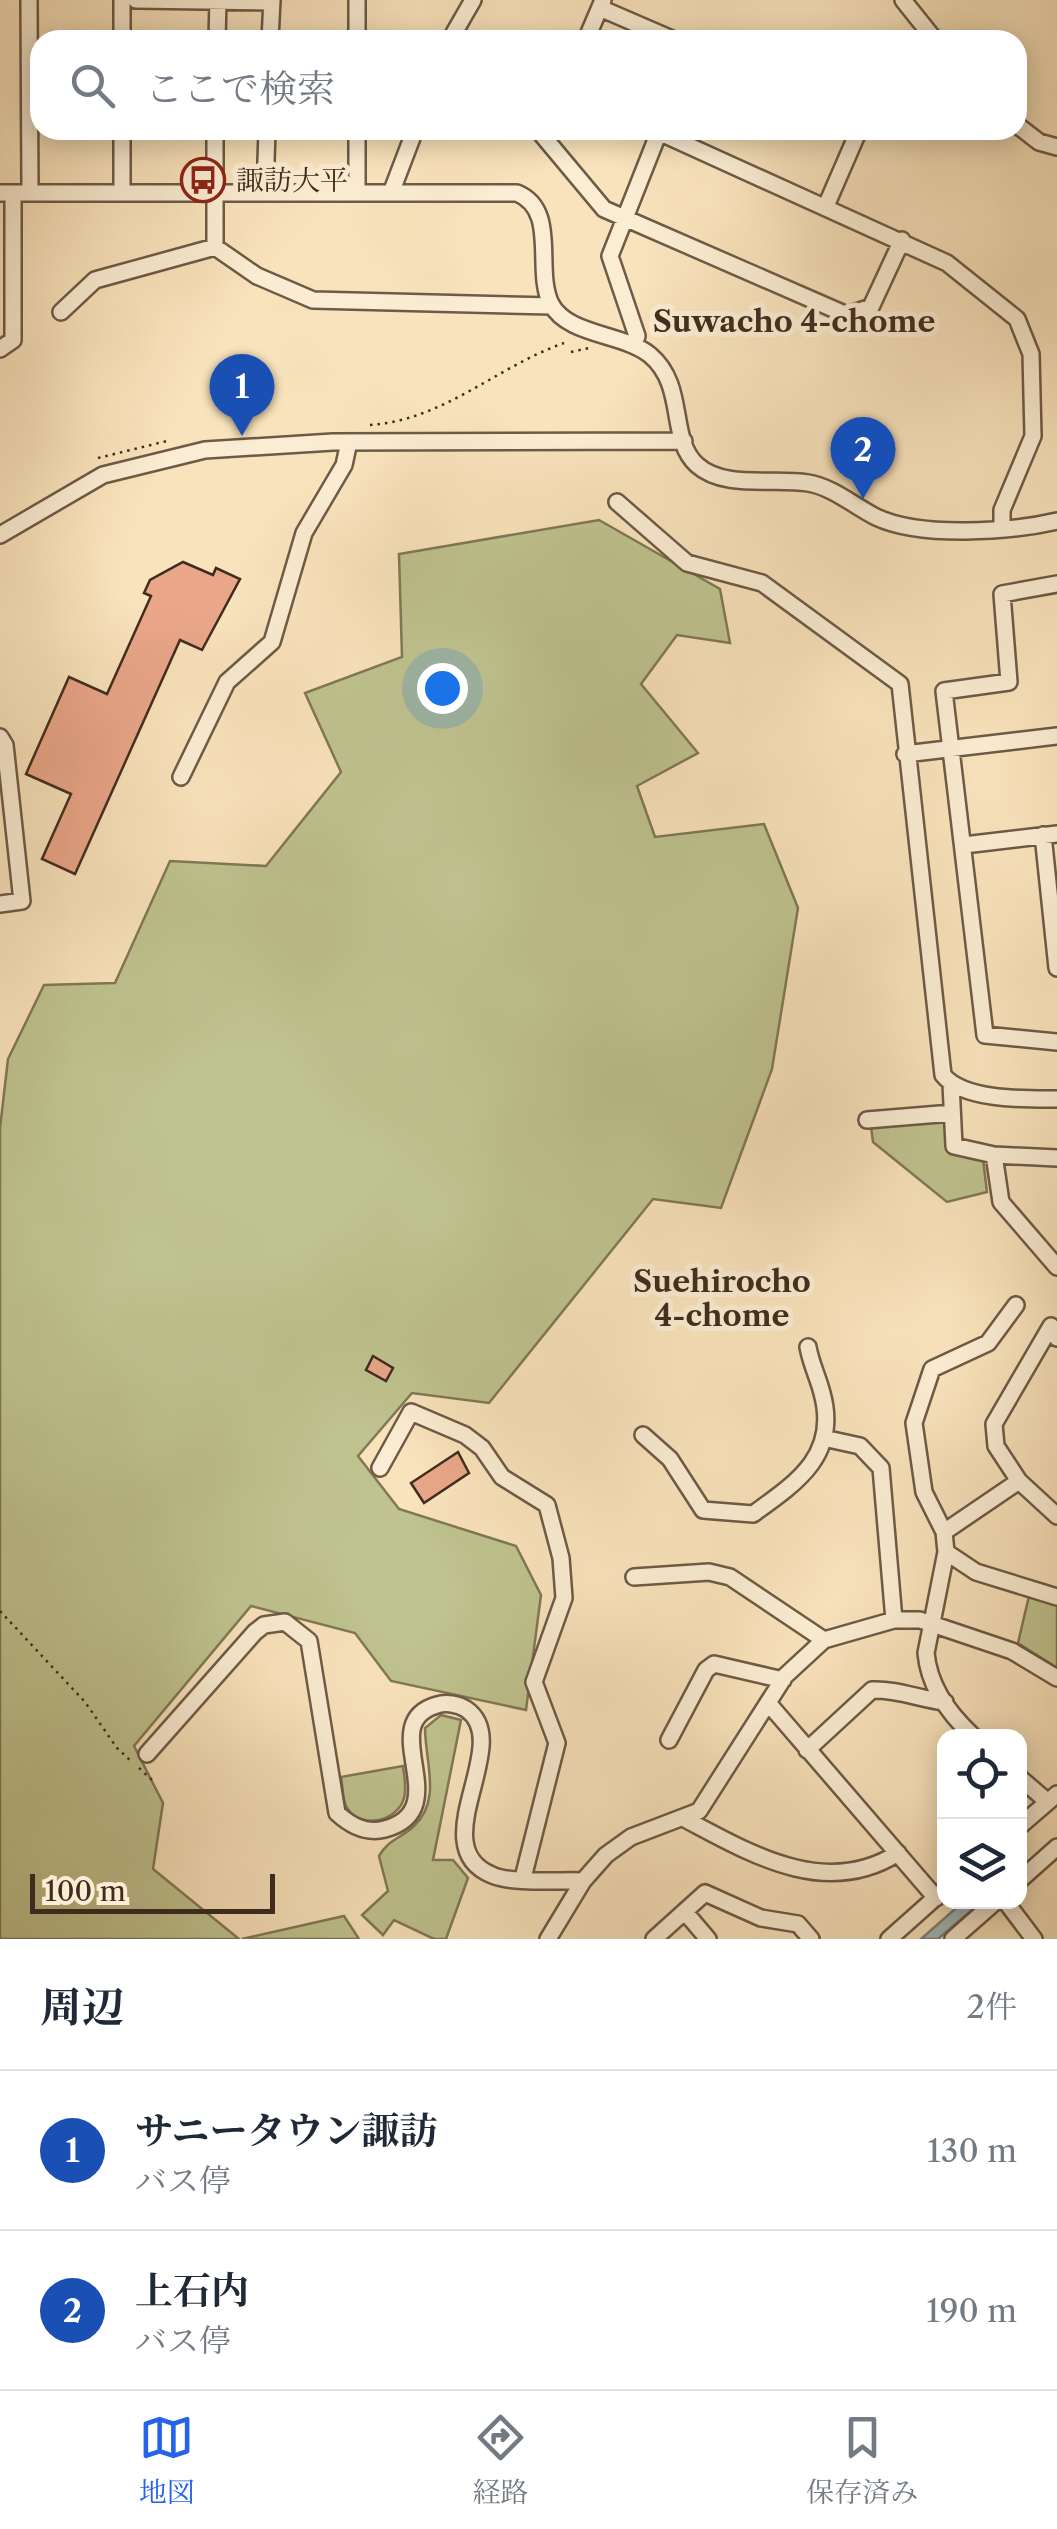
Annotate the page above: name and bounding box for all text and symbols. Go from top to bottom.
search box [30,30,1027,140]
icon: search [65,58,120,113]
text: ここで検索 [145,65,335,112]
bus stop icon: 諏訪大平 [180,157,226,203]
place label: 諏訪大平 [236,163,348,197]
district label: Suwacho 4-chome [653,303,935,340]
pin: 1 [210,354,274,436]
pin: 2 [830,416,896,499]
your location [417,663,468,714]
district label: Suehirocho 4-chome [633,1263,811,1334]
map controls [937,1729,1027,1909]
button: locate [937,1729,1027,1819]
button: layers [937,1819,1027,1909]
scale bar [30,1869,275,1914]
text: 100 m [45,1874,126,1908]
text: 周辺 [40,1981,124,2033]
text: 2件 [967,1987,1017,2026]
text: サニータウン諏訪 [135,2107,437,2154]
text: 1 [65,2131,80,2170]
text: 130 m [927,2131,1017,2170]
text: バス停 [135,2161,231,2200]
text: 上石内 [135,2267,249,2314]
text: 2 [63,2291,82,2330]
text: 190 m [926,2291,1017,2330]
text: バス停 [135,2321,231,2360]
tab: 地図 [139,2410,195,2510]
tab: 経路 [472,2410,528,2510]
tab: 保存済み [806,2410,918,2510]

